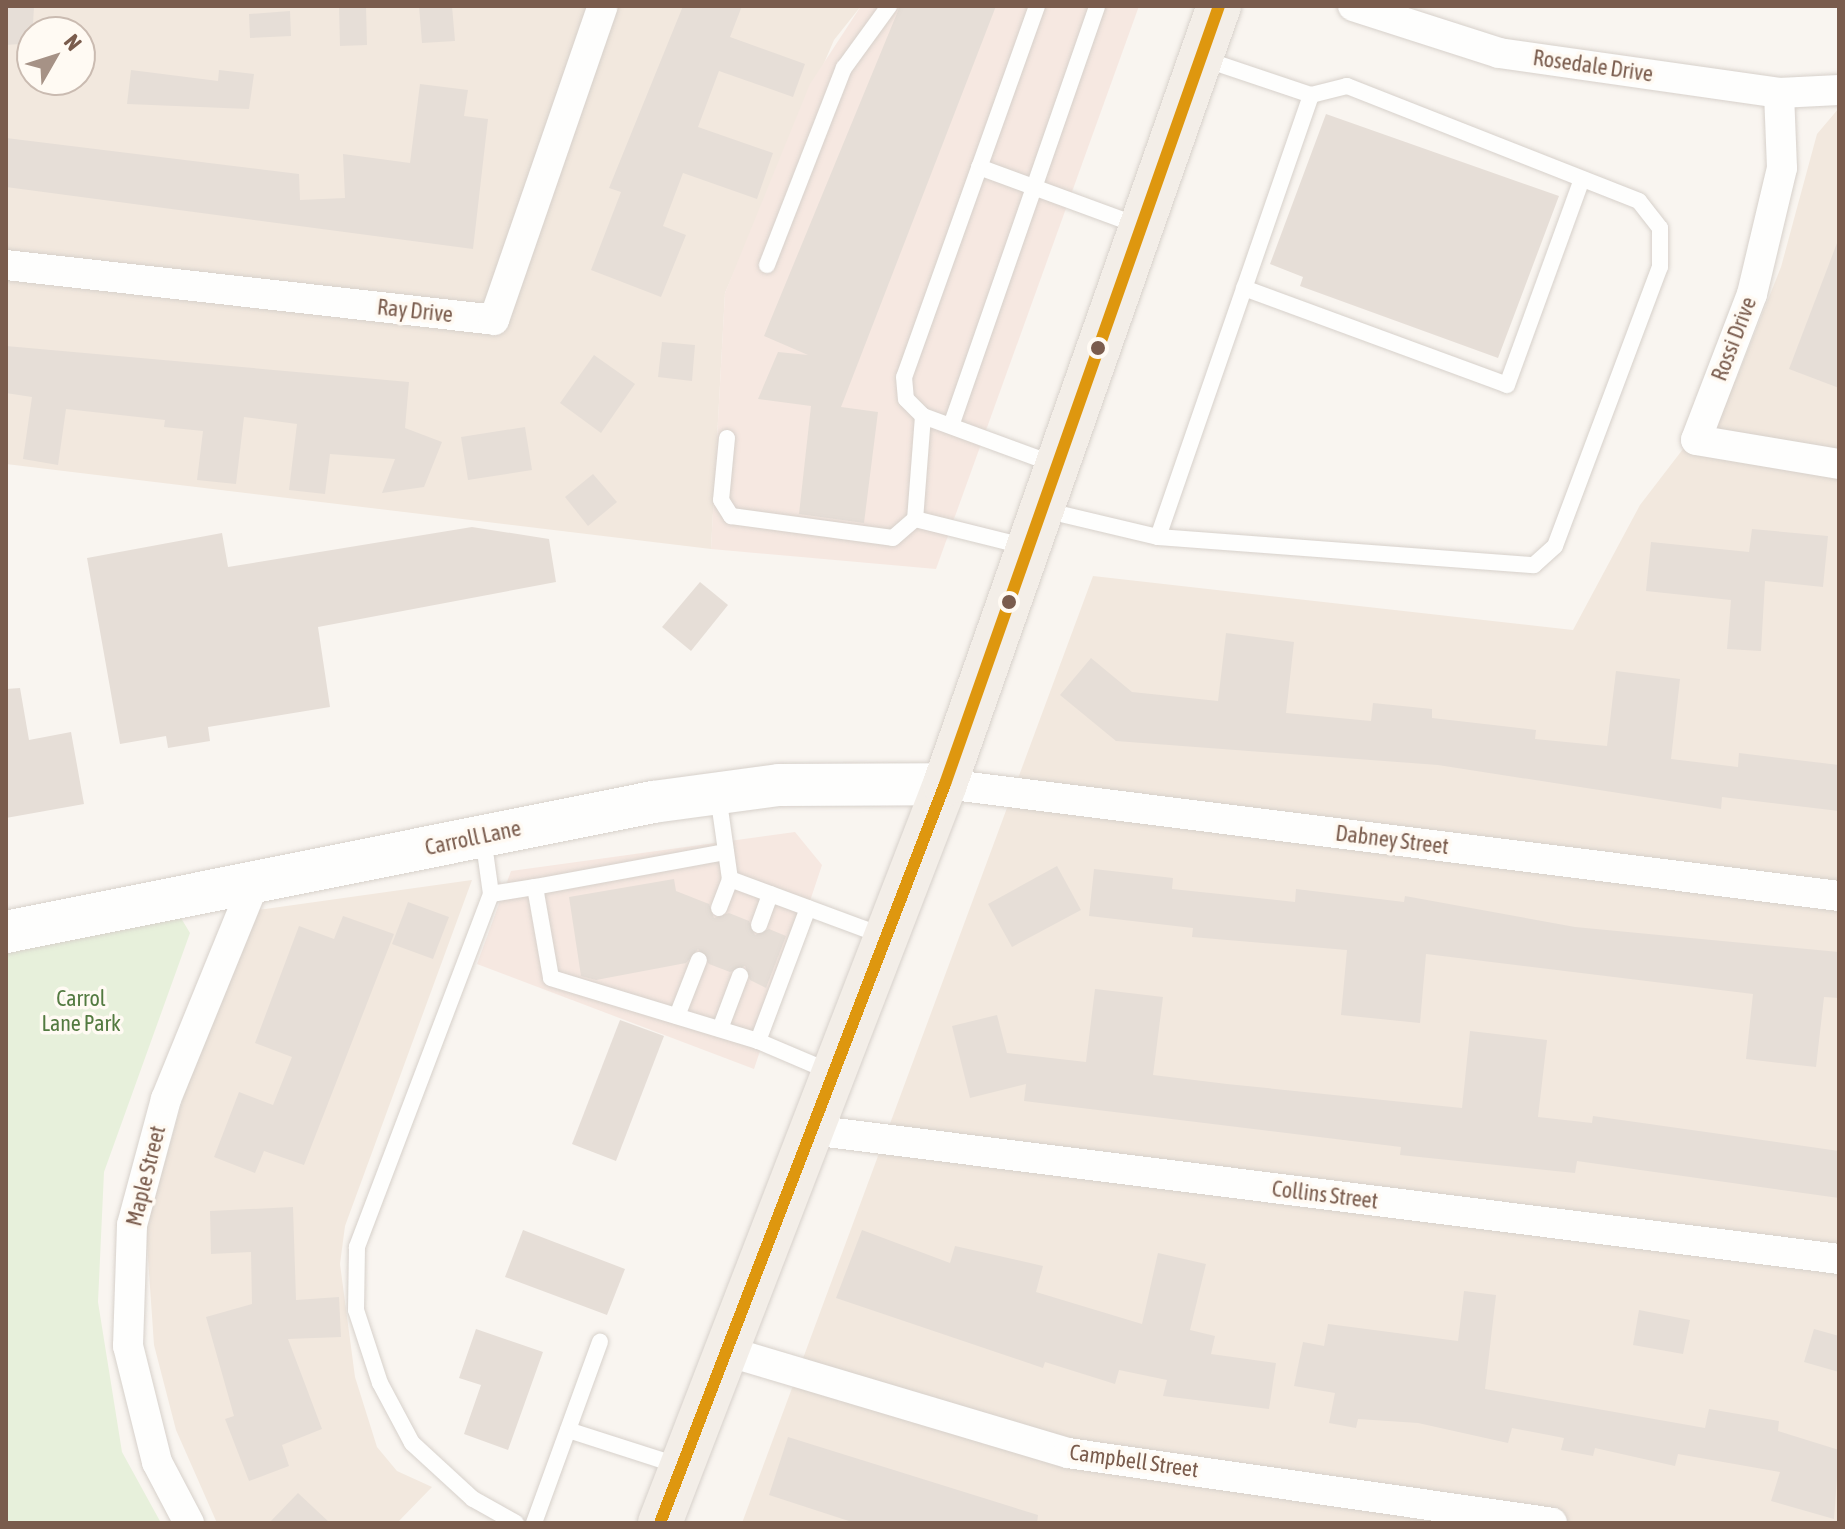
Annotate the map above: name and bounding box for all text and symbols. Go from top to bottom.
north arrow [16,16,96,96]
text: N [59,29,87,55]
street label: Rosedale Drive [1531,45,1655,87]
street label: Rossi Drive [1706,293,1762,385]
street label: Ray Drive [376,294,454,328]
unlabelled marker [1090,340,1106,356]
unlabelled marker [1001,594,1017,610]
street label: Carroll Lane [423,815,523,861]
street label: Dabney Street [1334,820,1450,860]
park label: Carrol Lane Park [41,985,121,1036]
street label: Maple Street [121,1123,171,1229]
street label: Collins Street [1270,1175,1380,1215]
street label: Campbell Street [1068,1439,1200,1483]

